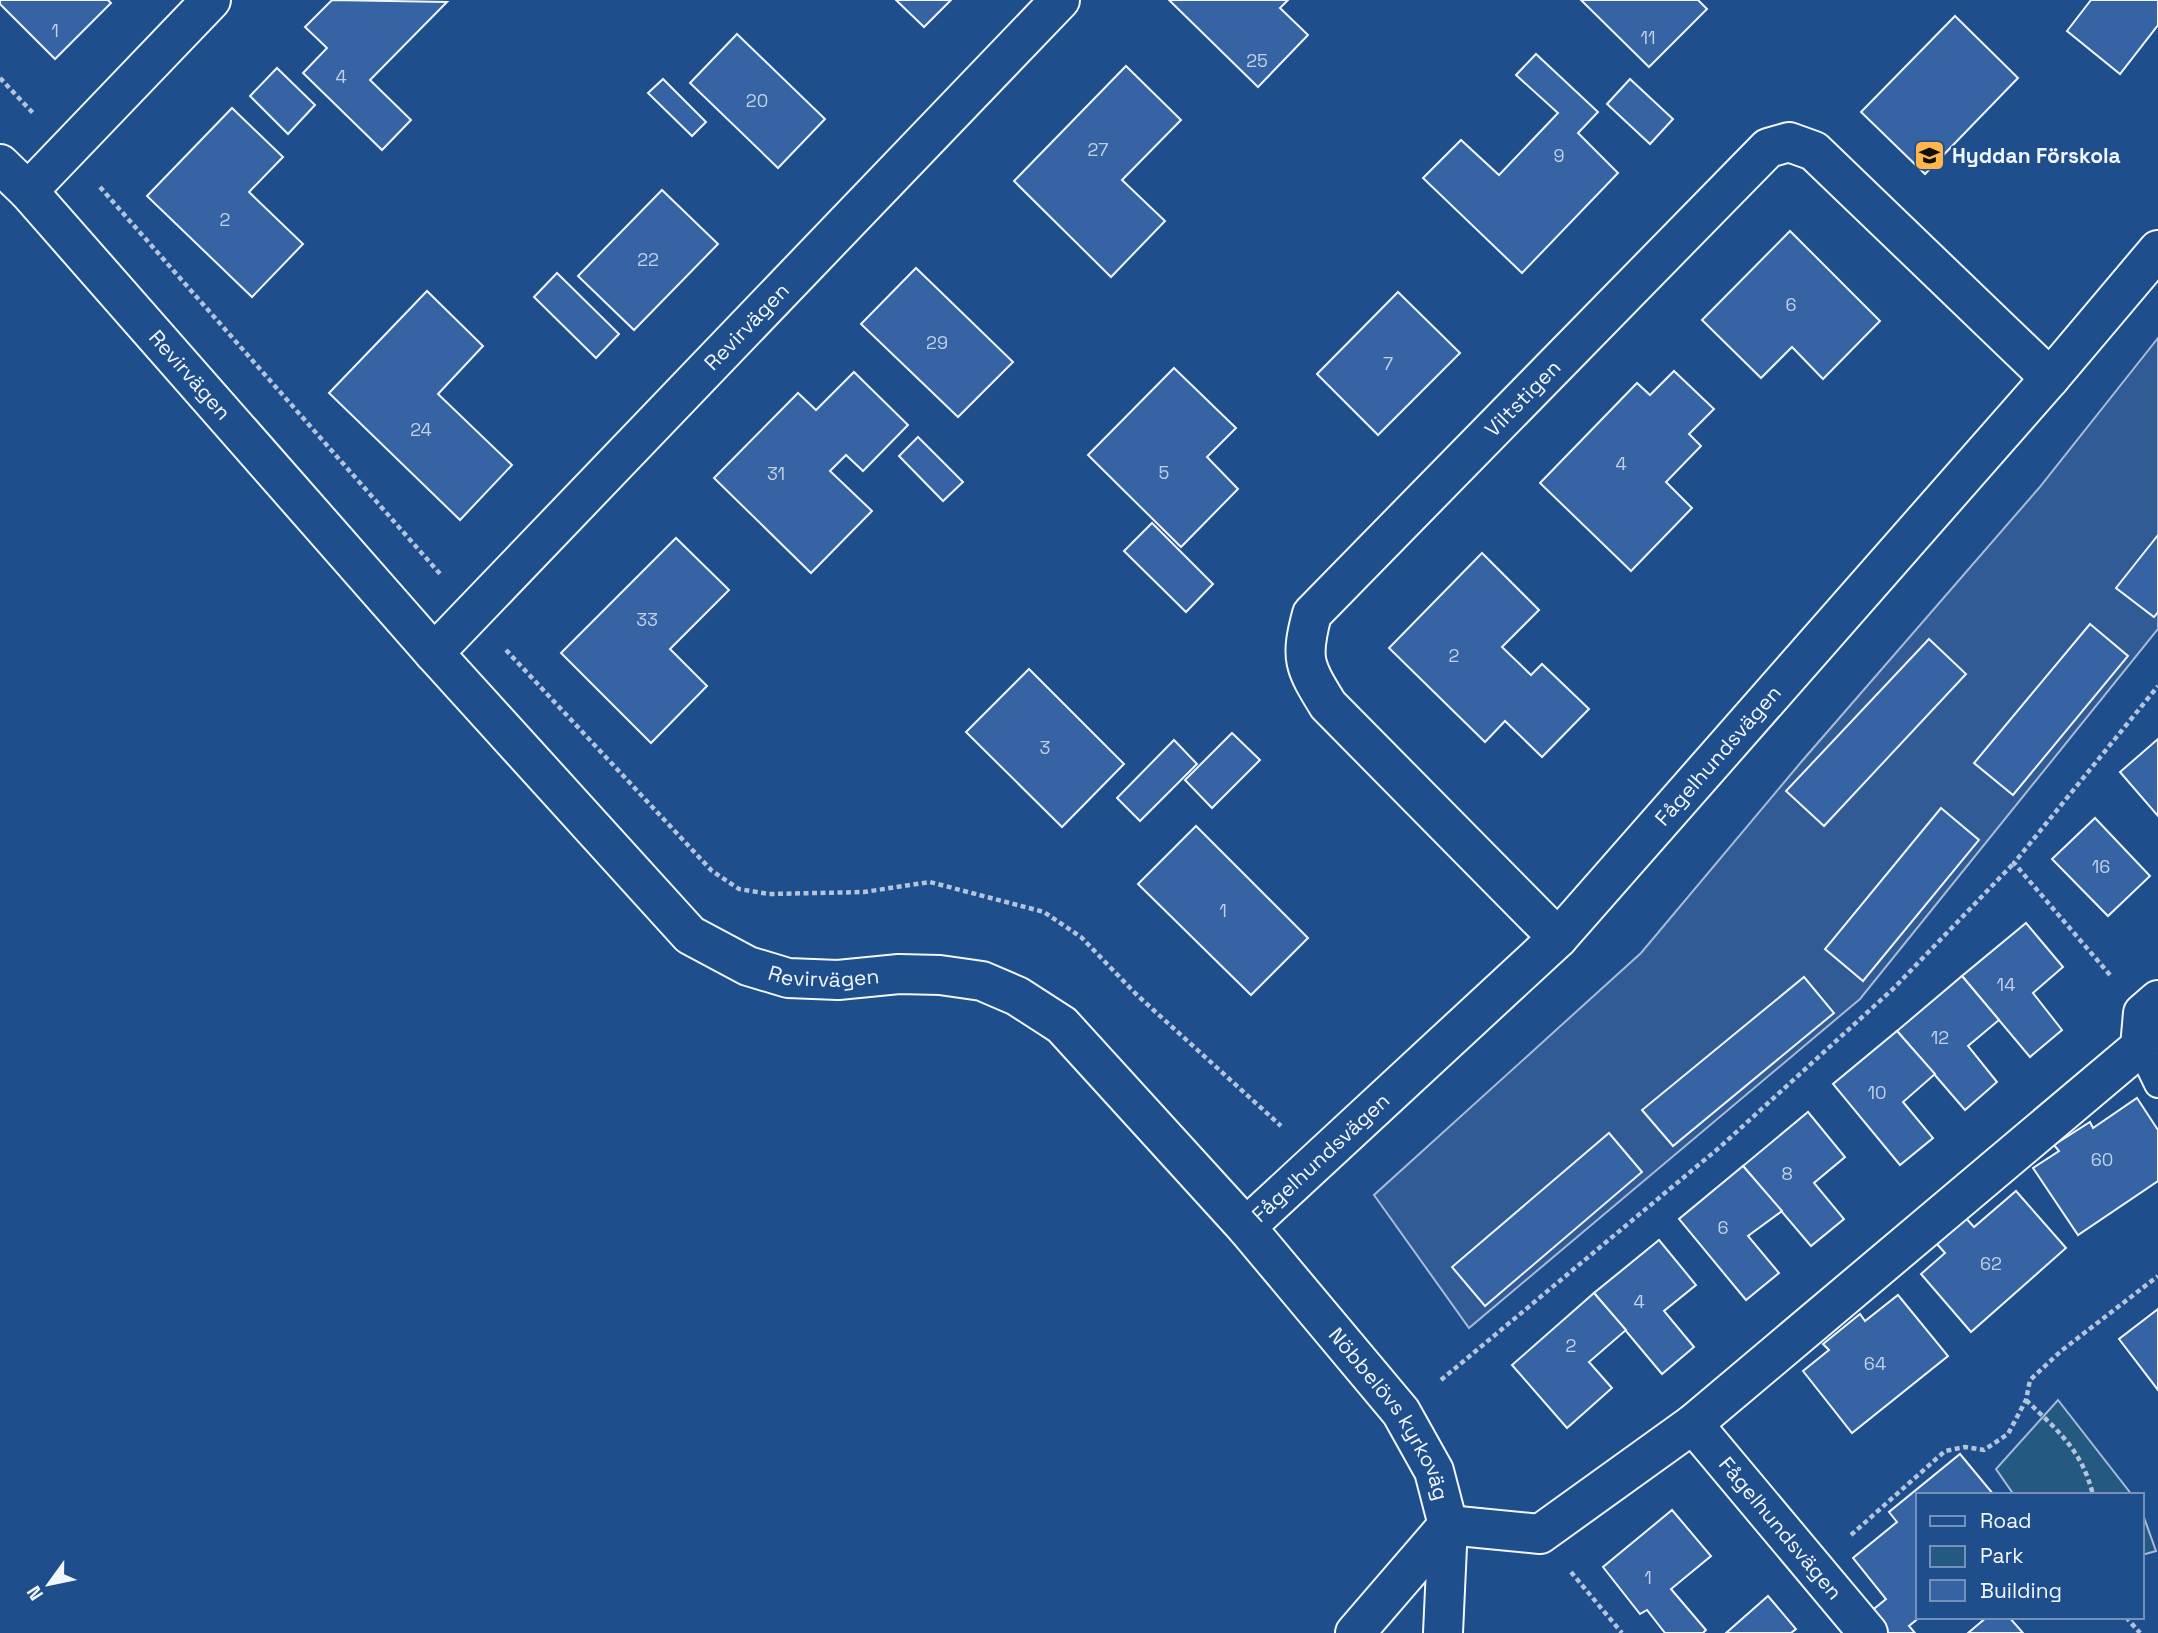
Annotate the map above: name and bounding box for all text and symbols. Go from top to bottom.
house number: 1 [51,19,59,42]
house number: 11 [1640,26,1656,49]
house number: 25 [1246,49,1268,72]
house number: 4 [335,65,347,88]
house number: 20 [746,89,768,112]
house number: 27 [1088,138,1108,161]
school or university icon: Hyddan Förskola [1912,139,1946,173]
place label: Hyddan Förskola [1952,142,2121,169]
house number: 9 [1553,144,1565,167]
house number: 2 [220,208,230,231]
house number: 22 [637,248,659,271]
street label: Revirvägen [698,277,795,376]
house number: 6 [1785,293,1797,316]
street label: Revirvägen [143,324,237,425]
house number: 29 [926,331,948,354]
house number: 7 [1383,352,1393,375]
street label: Viltstigen [1479,354,1566,442]
house number: 24 [410,418,432,441]
house number: 4 [1615,452,1627,475]
house number: 5 [1159,461,1169,484]
house number: 31 [767,462,785,485]
house number: 33 [636,608,658,631]
house number: 2 [1449,644,1459,667]
street label: Fågelhundsvägen [1649,679,1787,831]
house number: 3 [1040,736,1050,759]
house number: 16 [2092,855,2110,878]
house number: 1 [1219,899,1227,922]
street label: Revirvägen [765,959,880,993]
house number: 14 [1997,973,2015,996]
house number: 12 [1931,1026,1949,1049]
house number: 10 [1867,1081,1887,1104]
street label: Fågelhundsvägen [1246,1087,1395,1228]
house number: 60 [2091,1148,2113,1171]
house number: 8 [1781,1162,1793,1185]
house number: 6 [1717,1216,1729,1239]
house number: 62 [1980,1252,2002,1275]
house number: 4 [1633,1290,1645,1313]
street label: Nöbbelövs kyrkoväg [1323,1322,1455,1503]
house number: 2 [1566,1334,1576,1357]
house number: 64 [1864,1352,1886,1375]
street label: Fågelhundsvägen [1713,1451,1848,1605]
legend [1916,1493,2144,1619]
text: Road [1980,1507,2032,1534]
text: Park [1980,1542,2024,1569]
north arrow [14,1549,84,1619]
house number: 1 [1644,1566,1652,1589]
text: Building [1980,1577,2062,1604]
text: N [21,1581,49,1605]

